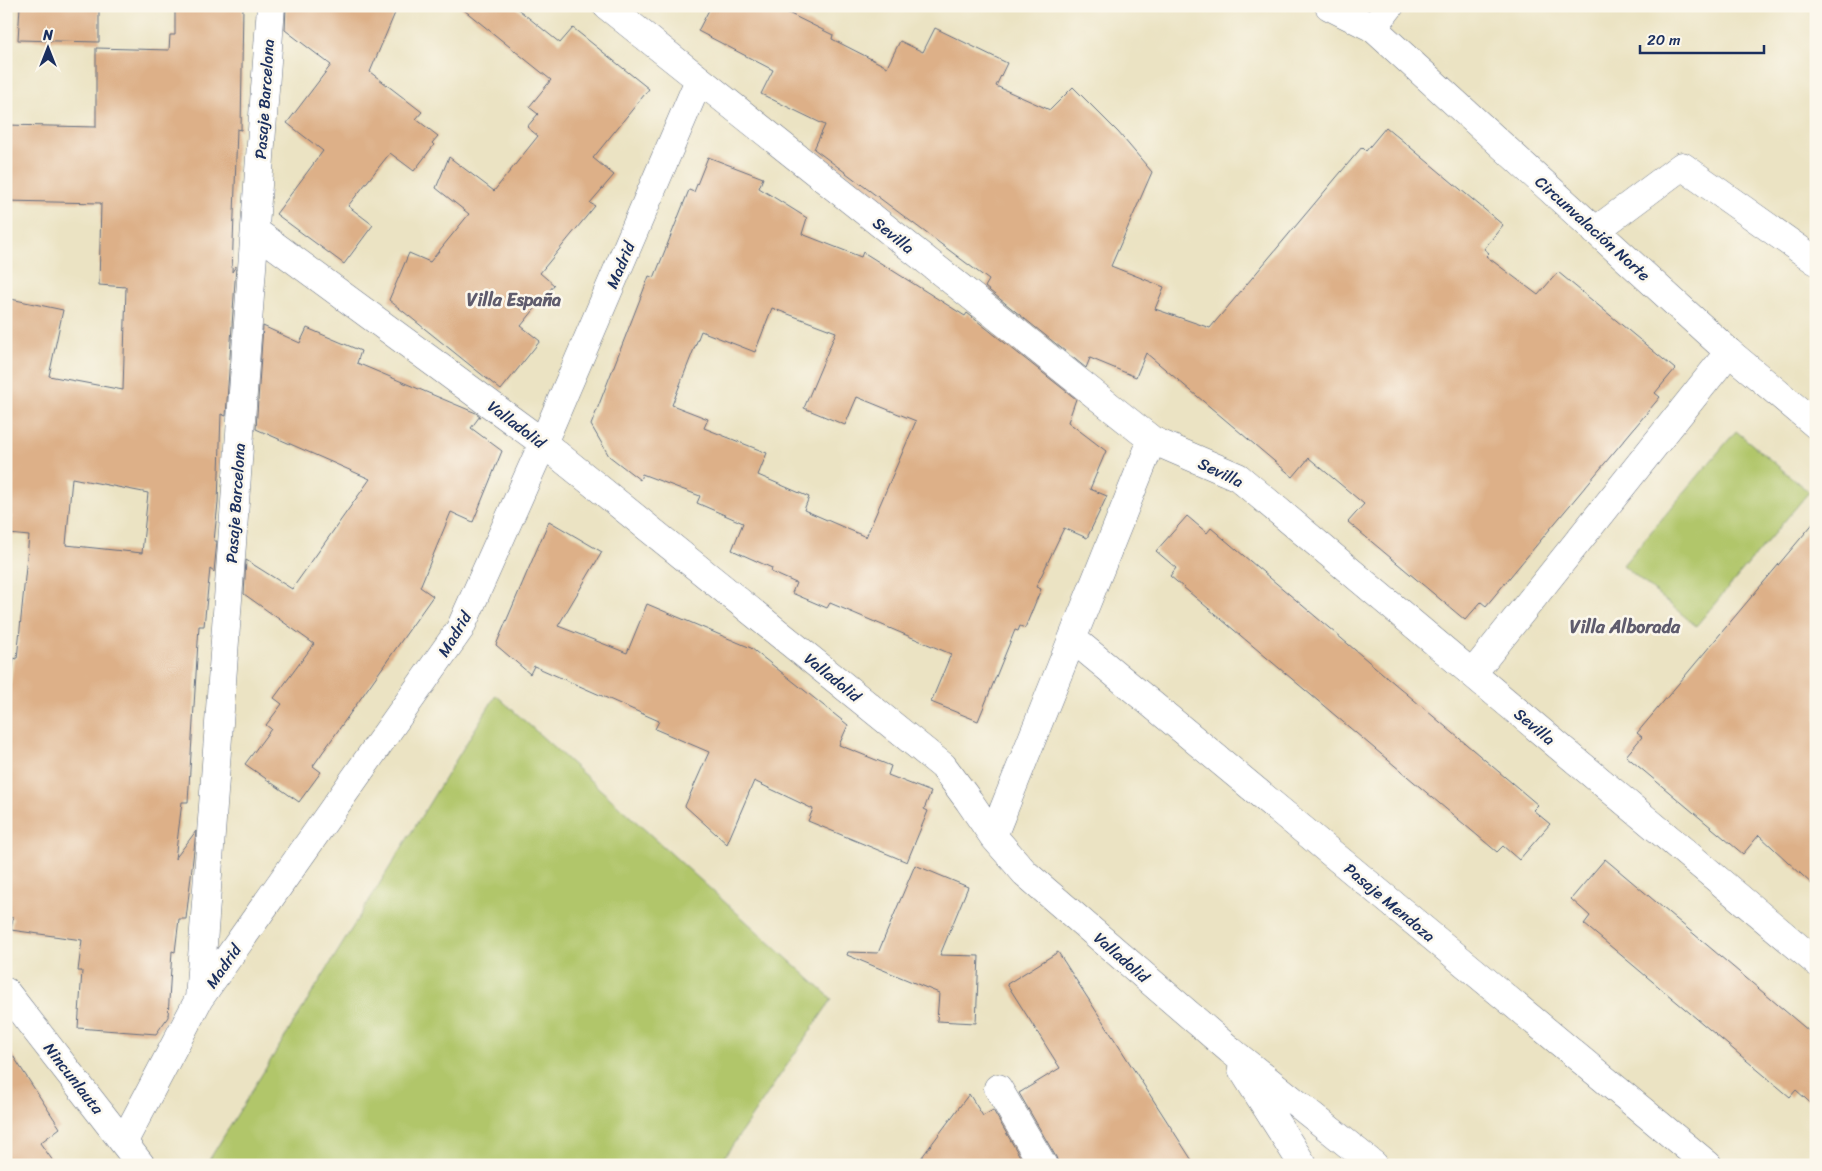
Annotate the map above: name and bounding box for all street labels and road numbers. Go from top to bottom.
street label: Pasaje Barcelona [246,38,283,160]
street label: Circunvalación Norte [1528,168,1657,289]
street label: Sevilla [866,209,921,262]
street label: Madrid [598,236,644,293]
street label: Valladolid [481,393,554,457]
street label: Pasaje Barcelona [217,442,254,564]
street label: Sevilla [1193,449,1248,496]
street label: Madrid [429,604,480,663]
street label: Valladolid [797,645,869,711]
street label: Sevilla [1507,700,1562,753]
street label: Pasaje Mendoza [1337,855,1442,950]
street label: Valladolid [1087,924,1158,991]
street label: Madrid [197,937,250,995]
street label: Nincunlauta [36,1036,112,1122]

